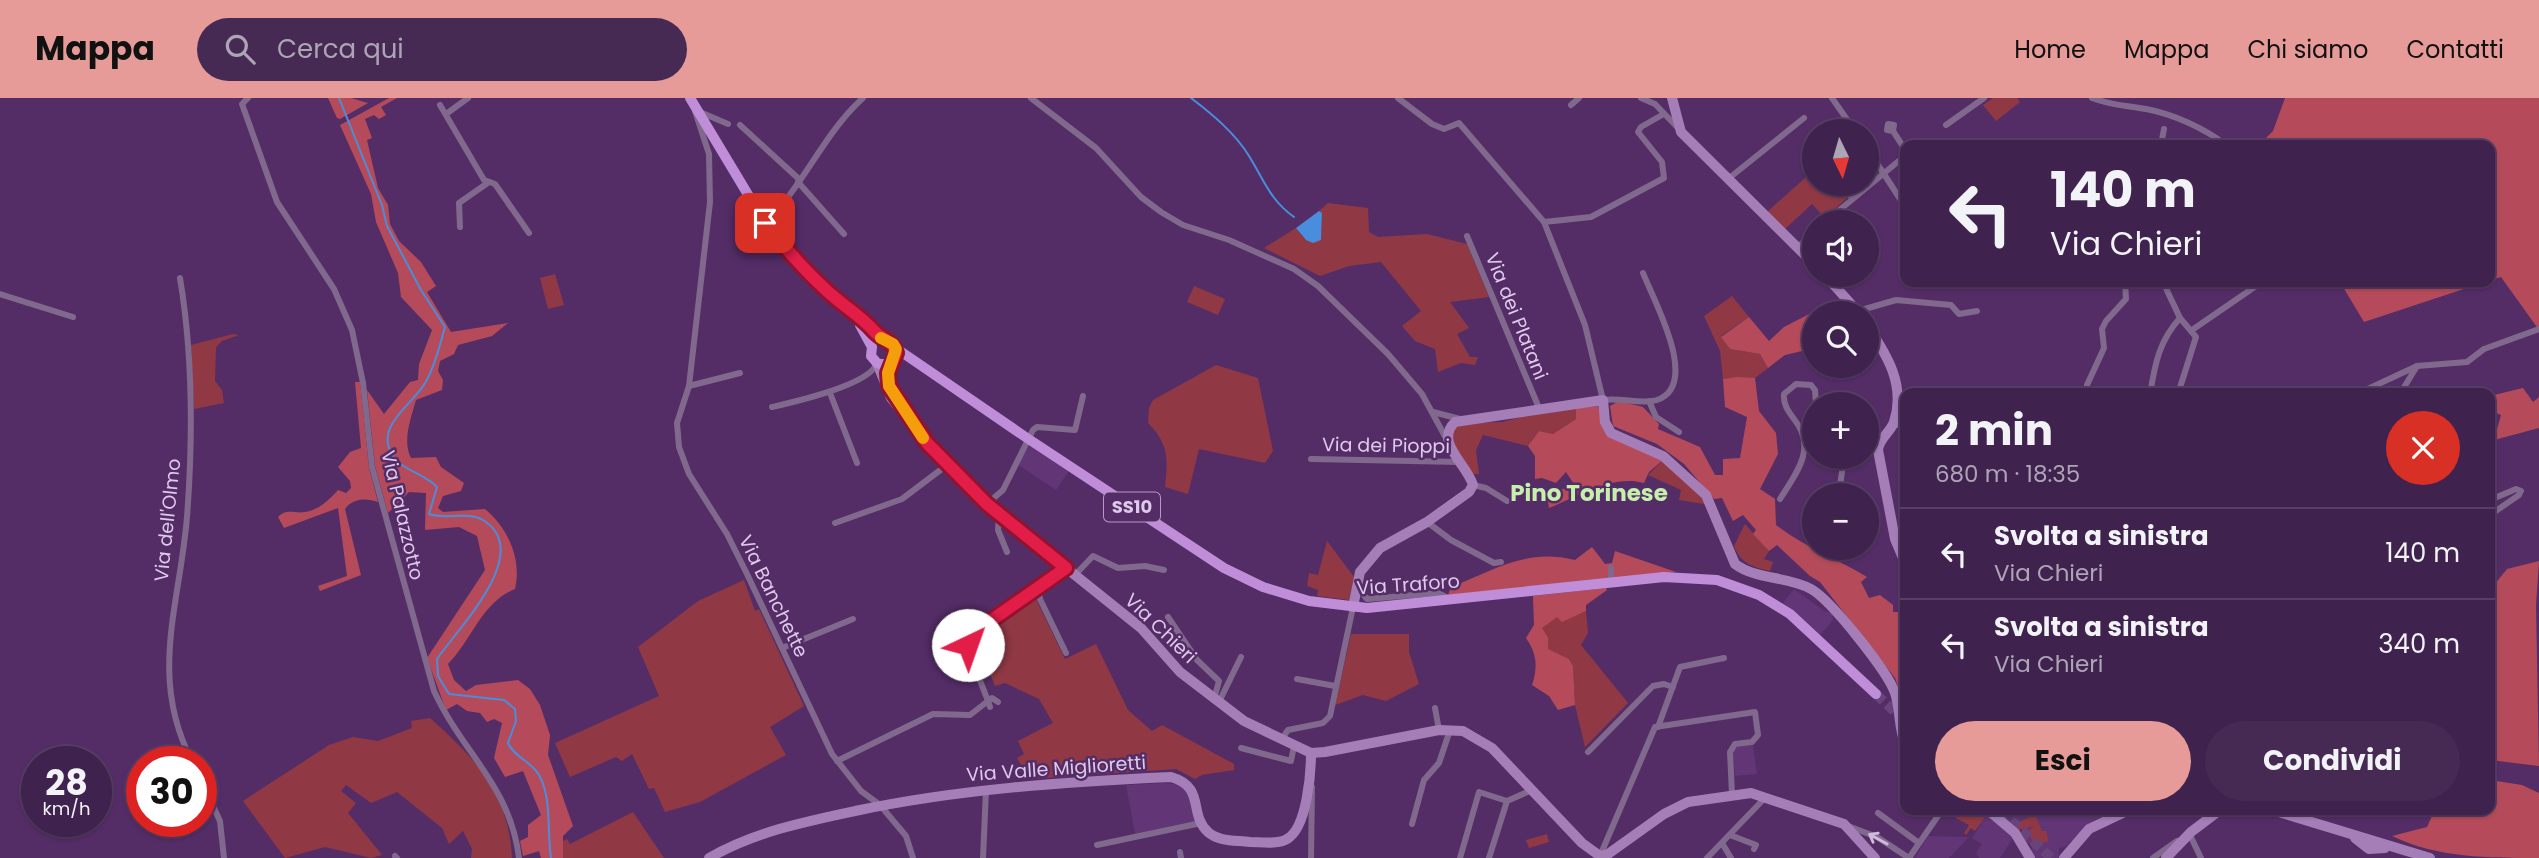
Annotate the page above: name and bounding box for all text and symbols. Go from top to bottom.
search box [197,18,687,81]
text: Mappa [35,25,155,72]
icon: search [221,30,259,68]
text: Cerca qui [277,31,404,67]
text: Home [2014,33,2086,66]
text: Mappa [2124,33,2209,66]
text: Chi siamo [2247,33,2368,66]
text: Contatti [2406,33,2504,66]
north arrow [1802,119,1880,196]
map controls [1802,119,1879,560]
text: 140 m [2050,156,2196,224]
icon: left [1935,168,2026,259]
pin [735,193,795,253]
icon: arrive [746,204,784,242]
button: sound [1802,210,1879,287]
text: Via Chieri [2050,221,2202,266]
street label: Via dei Platani [1479,249,1554,384]
button: search [1802,301,1879,378]
button: + [1802,392,1879,469]
text: 2 min [1935,401,2053,460]
button: close [2386,411,2460,485]
street label: Via dei Pioppi [1322,431,1450,460]
street label: Via Palazzotto [374,448,431,583]
street label: Via dell'Olmo [148,457,187,583]
text: 680 m · 18:35 [1935,458,2080,490]
district label: Pino Torinese [1510,477,1668,509]
button: − [1802,483,1879,560]
road number: SS10 [1104,492,1160,522]
text: Svolta a sinistra [1994,518,2209,554]
street label: Via Banchette [732,530,815,662]
icon: left [1935,535,1973,573]
text: 140 m [2385,535,2460,571]
text: Via Chieri [1994,557,2104,589]
street label: Via Traforo [1356,567,1461,602]
street label: Via Chieri [1119,587,1203,669]
position arrow [931,608,1005,682]
text: Svolta a sinistra [1994,609,2209,645]
icon: left [1935,626,1973,664]
text: 340 m [2378,626,2460,662]
text: Via Chieri [1994,648,2104,680]
button: Esci [1935,721,2191,801]
button: Condividi [2205,721,2460,801]
speed limit sign: 30 [126,746,217,837]
street label: Via Valle Miglioretti [965,749,1147,788]
text: 28 [45,758,88,807]
text: km/h [43,796,90,821]
one-way arrow [1868,832,1888,846]

